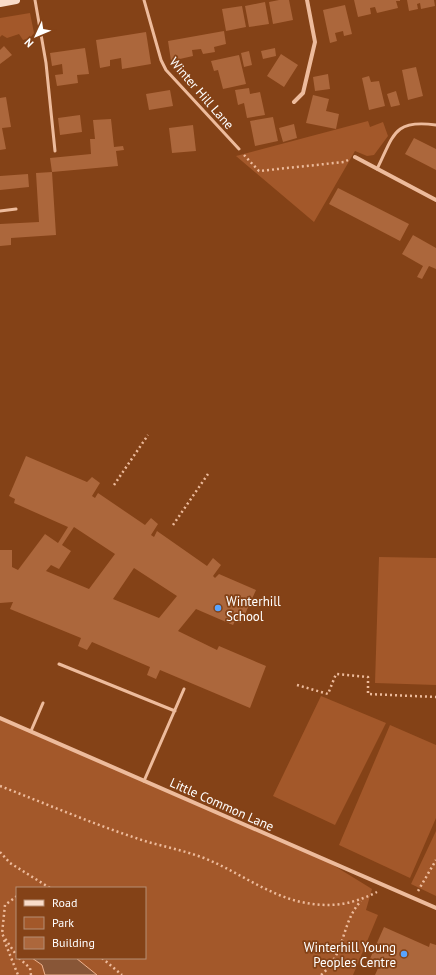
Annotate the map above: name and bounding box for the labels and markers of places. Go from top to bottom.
place label: Winterhill School [226,593,281,625]
marker: Winterhill School [213,603,223,613]
place label: Winterhill Young Peoples Centre [304,939,396,971]
marker: Winterhill Young Peoples Centre [399,949,409,959]

